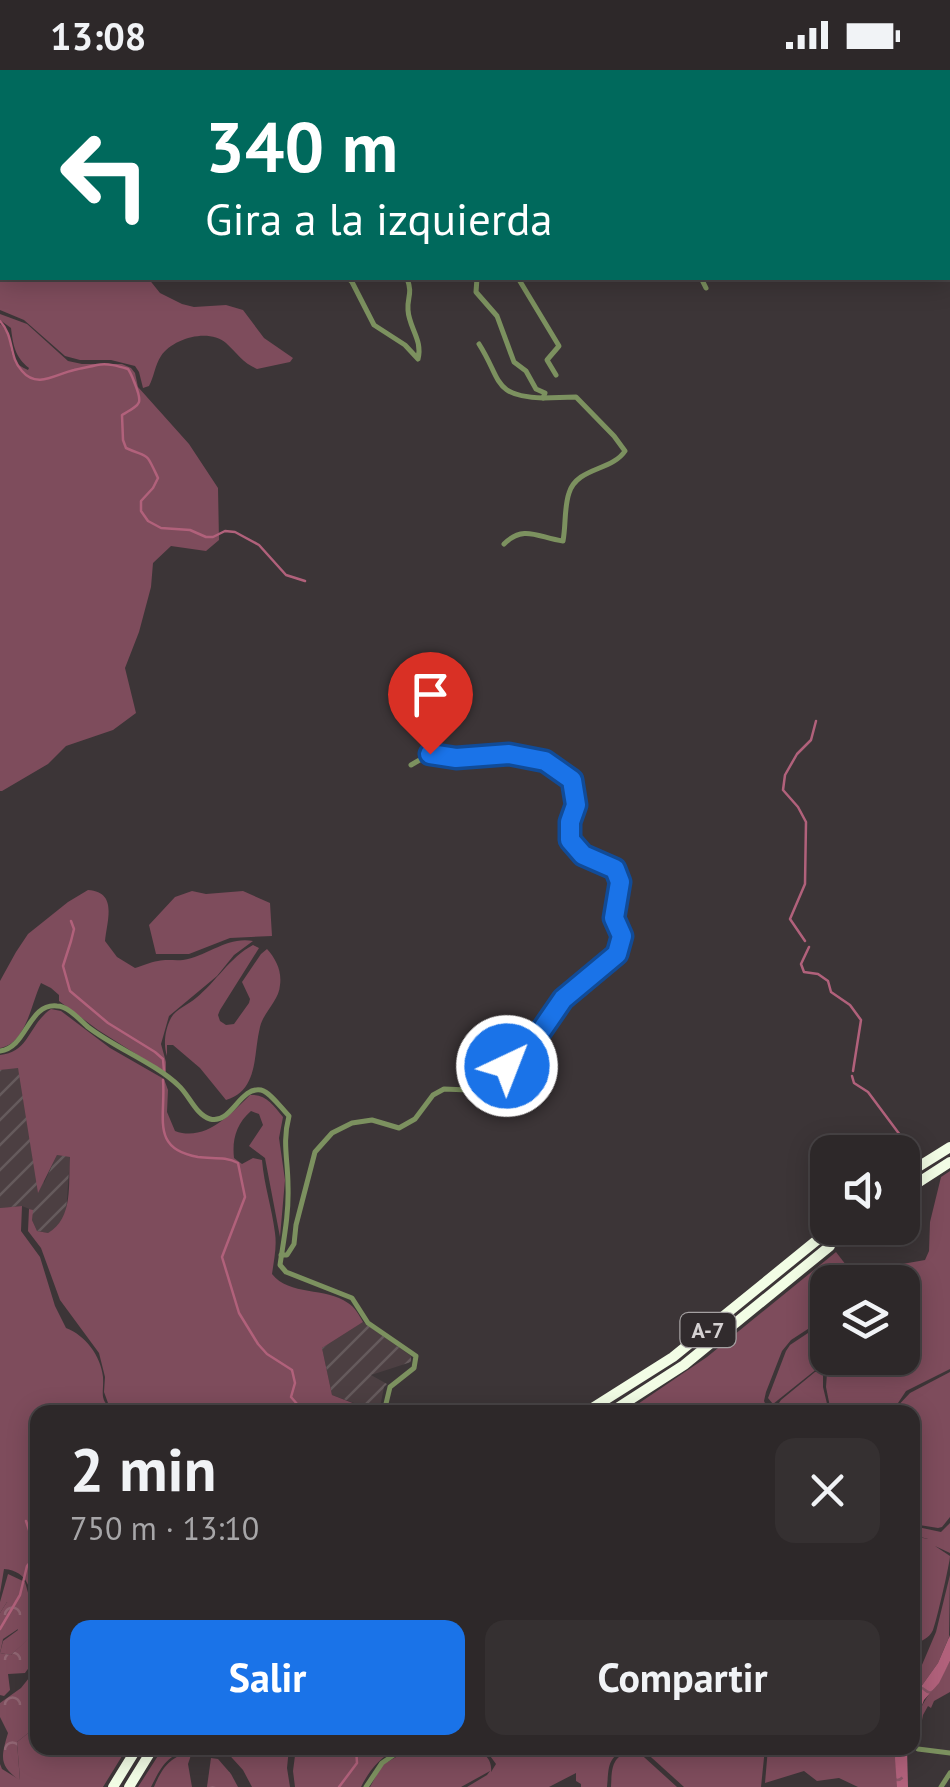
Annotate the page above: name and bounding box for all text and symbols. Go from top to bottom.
text: 13:08 [50,11,146,60]
text: 340 m [205,101,398,191]
icon: left [40,110,170,240]
text: Gira a la izquierda [205,189,553,247]
pin [388,652,473,755]
icon: arrive [403,667,458,722]
position arrow [455,1014,559,1118]
map controls [810,1135,920,1375]
button: sound [810,1135,920,1245]
button: layers [810,1265,920,1375]
road number: A-7 [680,1313,736,1347]
text: 2 min [70,1430,216,1508]
button: close [775,1438,880,1543]
text: 750 m · 13:10 [70,1507,259,1549]
button: Salir [70,1620,465,1735]
button: Compartir [485,1620,880,1735]

